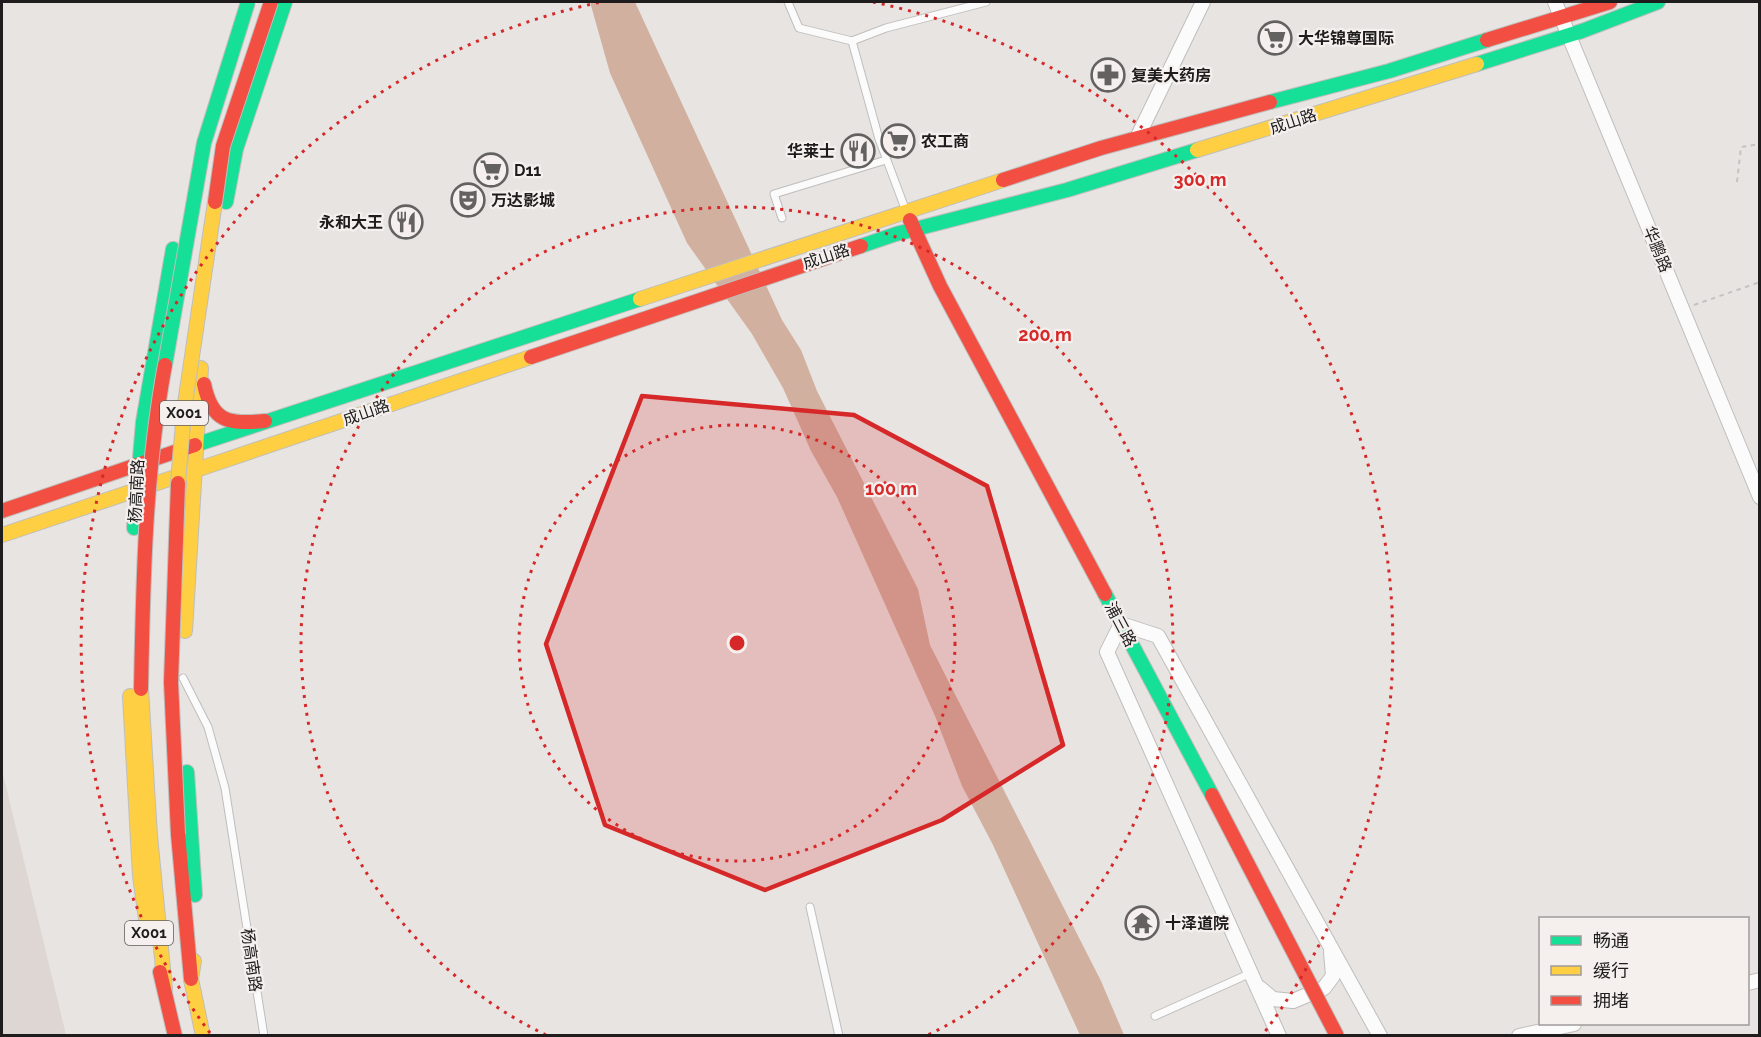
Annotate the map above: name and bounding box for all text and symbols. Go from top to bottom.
supermarket icon: 大华锦尊国际 [1257,20,1293,56]
place label: 大华锦尊国际 [1298,29,1394,48]
pharmacy icon: 复美大药房 [1090,57,1126,93]
place label: 复美大药房 [1131,66,1211,85]
street label: 成山路 [1267,105,1319,138]
supermarket icon: 农工商 [880,123,916,159]
place label: 农工商 [921,132,969,151]
restaurant icon: 华莱士 [840,133,876,169]
place label: 华莱士 [787,142,835,161]
supermarket icon: D11 [473,152,509,188]
place label: D11 [514,161,541,180]
text: 300 m [1173,169,1227,190]
theatre icon: 万达影城 [450,182,486,218]
place label: 万达影城 [491,191,555,210]
restaurant icon: 永和大王 [388,204,424,240]
place label: 永和大王 [319,213,383,232]
street label: 华鹏路 [1640,223,1675,275]
street label: 成山路 [800,240,852,273]
text: 200 m [1018,324,1072,345]
street label: 成山路 [340,396,392,429]
road number: X001 [160,401,208,425]
street label: 杨高南路 [125,459,148,523]
text: 100 m [865,478,917,499]
street label: 浦三路 [1101,599,1140,650]
centre of rings [727,633,747,653]
temple icon: 十泽道院 [1124,905,1160,941]
place label: 十泽道院 [1165,914,1229,933]
legend [1539,917,1749,1025]
road number: X001 [125,921,173,945]
street label: 杨高南路 [238,927,265,993]
text: 畅通 [1593,930,1629,951]
text: 缓行 [1593,960,1629,981]
text: 拥堵 [1593,990,1629,1011]

